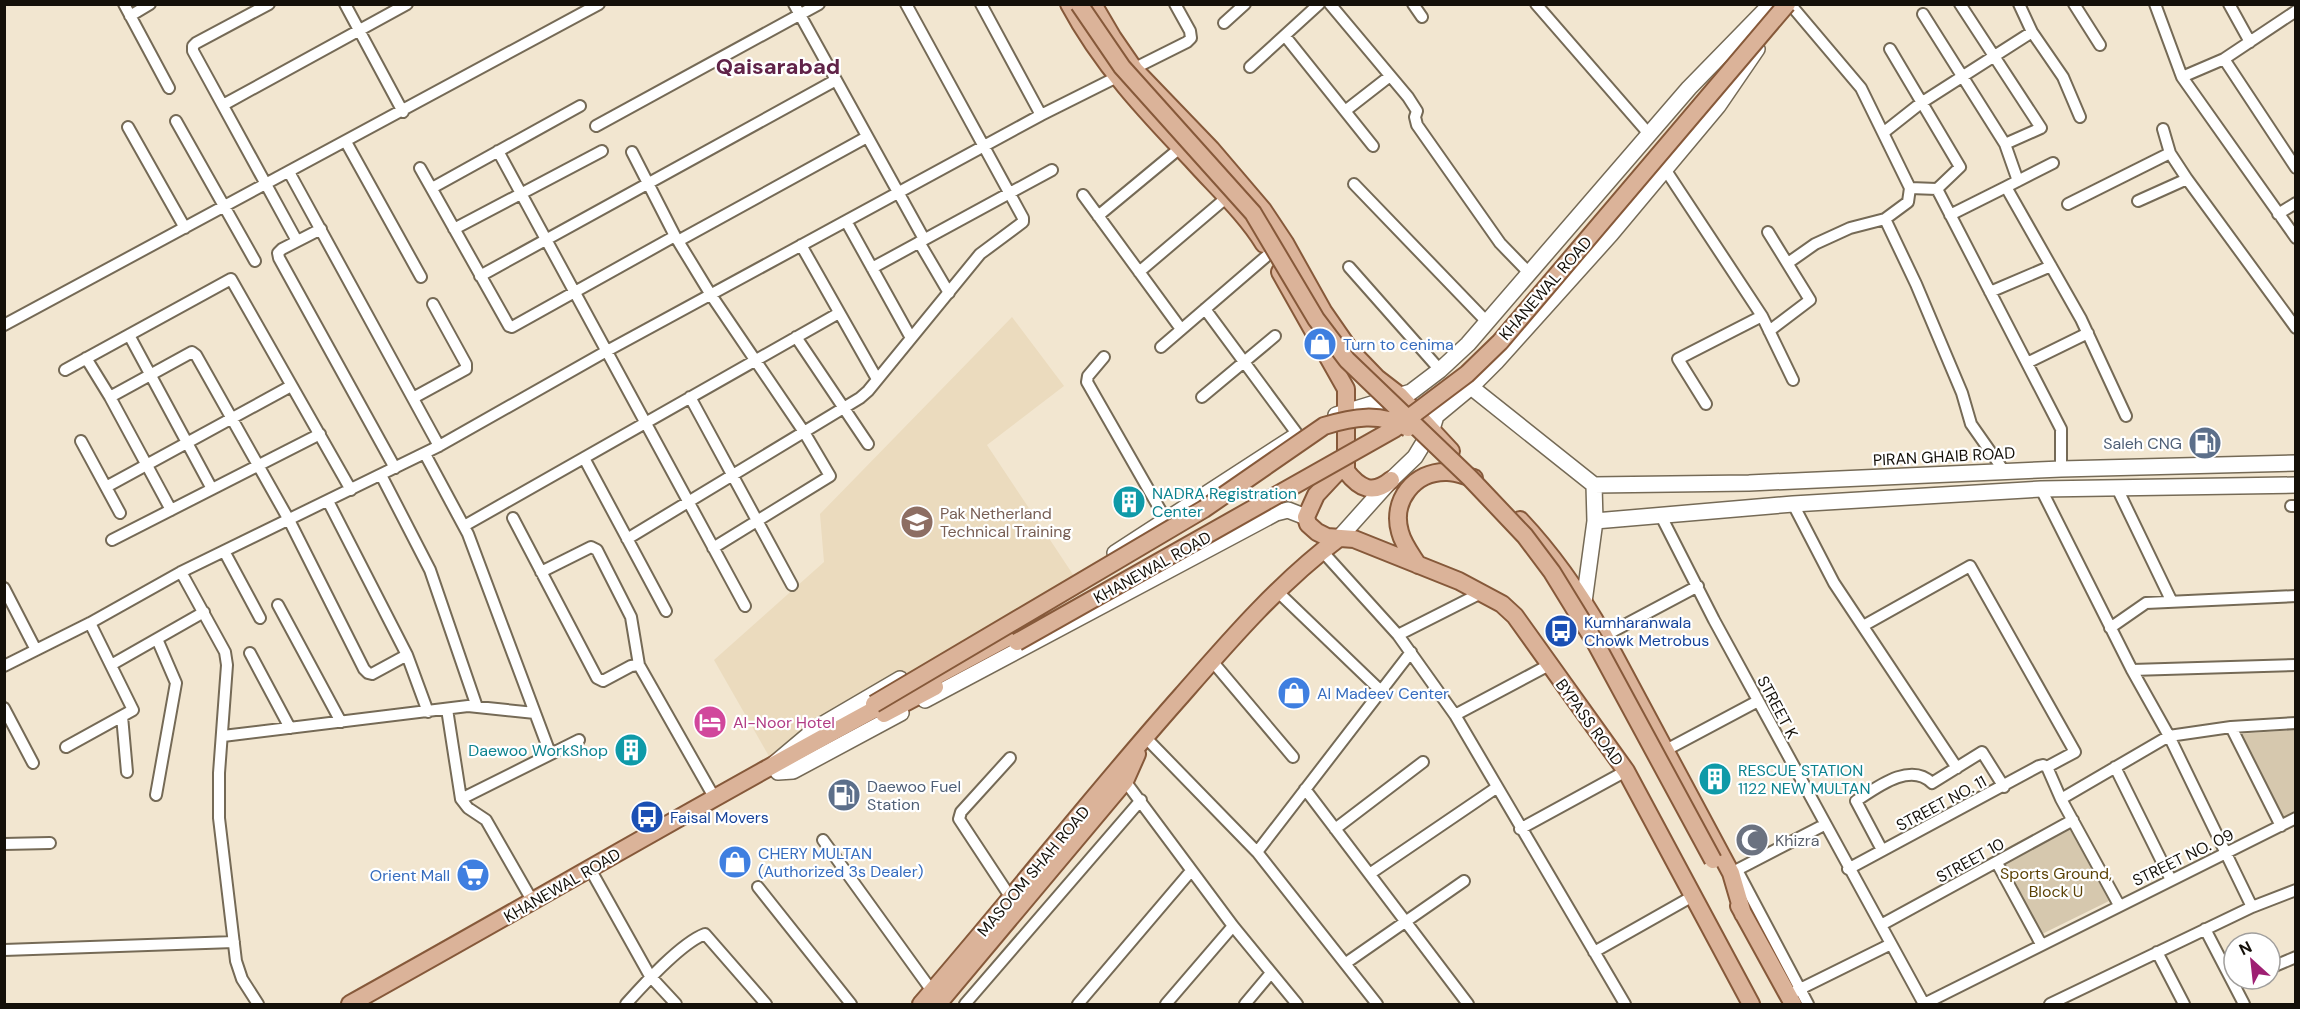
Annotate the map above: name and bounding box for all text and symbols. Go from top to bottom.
district label: Qaisarabad [716,52,840,81]
street label: KHANEWAL ROAD [1494,232,1596,345]
shop icon: Turn to cenima [1302,326,1338,362]
place label: Turn to cenima [1343,334,1454,355]
fuel station icon: Saleh CNG [2187,425,2223,461]
place label: Saleh CNG [2103,433,2182,454]
street label: PIRAN GHAIB ROAD [1872,442,2016,471]
place label: NADRA Registration Center [1152,483,1297,522]
building icon: NADRA Registration Center [1111,484,1147,520]
place label: Pak Netherland Technical Training [940,503,1071,542]
school or university icon: Pak Netherland Technical Training [899,504,935,540]
street label: KHANEWAL ROAD [1090,526,1215,608]
place label: Kumharanwala Chowk Metrobus [1584,612,1709,651]
bus stop icon: Kumharanwala Chowk Metrobus [1543,613,1579,649]
street label: STREET K [1752,672,1803,742]
shop icon: Al Madeev Center [1276,675,1312,711]
street label: BYPASS ROAD [1551,675,1628,770]
place label: Al Madeev Center [1317,683,1449,704]
hotel icon: Al-Noor Hotel [692,704,728,740]
place label: Al-Noor Hotel [733,712,835,733]
building icon: Daewoo WorkShop [613,732,649,768]
place label: Daewoo WorkShop [468,740,608,761]
place label: RESCUE STATION 1122 NEW MULTAN [1738,760,1871,799]
building icon: RESCUE STATION 1122 NEW MULTAN [1697,761,1733,797]
street label: STREET NO. 11 [1893,771,1990,836]
place label: Daewoo Fuel Station [867,776,961,815]
fuel station icon: Daewoo Fuel Station [826,777,862,813]
bus stop icon: Faisal Movers [629,799,665,835]
street label: MASOOM SHAH ROAD [972,802,1094,941]
place label: Faisal Movers [670,807,769,828]
mosque icon: Khizra [1734,822,1770,858]
street label: STREET NO. 09 [2129,824,2237,891]
place label: Khizra [1775,830,1819,851]
street label: STREET 10 [1932,833,2008,888]
street label: KHANEWAL ROAD [500,843,624,927]
place label: CHERY MULTAN (Authorized 3s Dealer) [758,843,924,882]
shop icon: CHERY MULTAN (Authorized 3s Dealer) [717,844,753,880]
supermarket icon: Orient Mall [455,857,491,893]
park label: Sports Ground, Block U [2000,863,2112,902]
place label: Orient Mall [370,865,450,886]
north arrow [2222,931,2282,991]
text: N [2235,936,2255,960]

